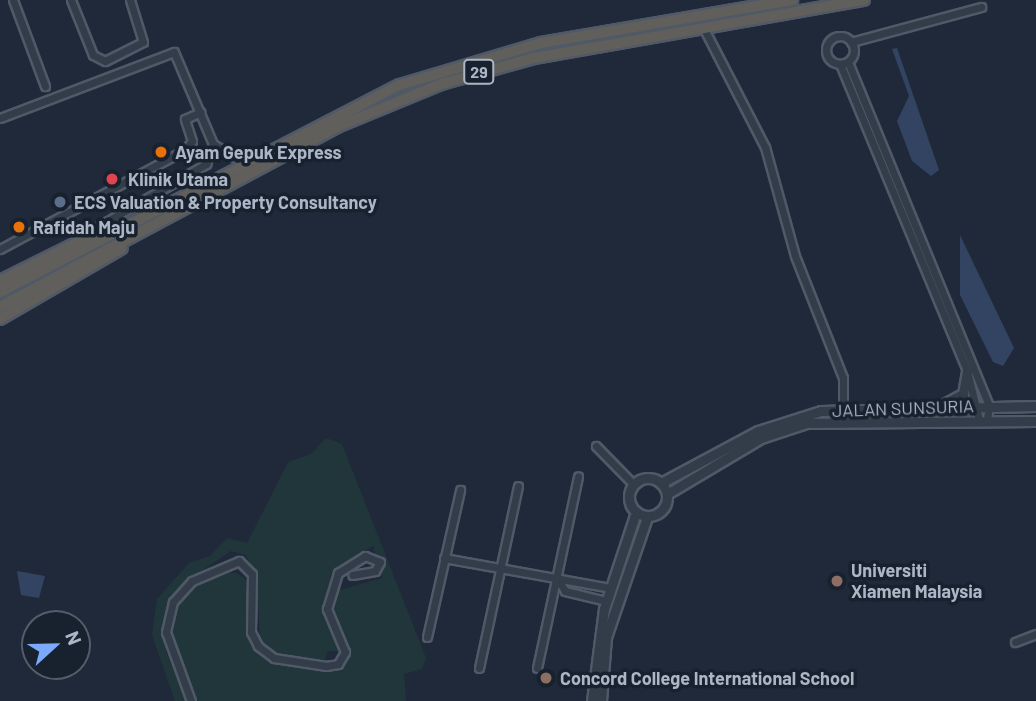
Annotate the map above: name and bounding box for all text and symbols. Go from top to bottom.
road number: 29 [463,60,495,85]
place label: Ayam Gepuk Express [175,141,342,163]
marker: Ayam Gepuk Express [153,144,169,160]
place label: Klinik Utama [128,168,228,190]
marker: Klinik Utama [102,169,122,189]
place label: ECS Valuation & Property Consultancy [74,191,377,213]
marker: ECS Valuation & Property Consultancy [52,194,68,210]
place label: Rafidah Maju [33,216,135,238]
marker: Rafidah Maju [11,219,27,235]
street label: JALAN SUNSURIA [832,395,974,421]
place label: Universiti Xiamen Malaysia [851,560,982,602]
marker: Universiti Xiamen Malaysia [829,573,845,589]
north arrow [21,610,91,680]
text: N [61,628,87,648]
place label: Concord College International School [560,667,854,689]
marker: Concord College International School [538,670,554,686]

